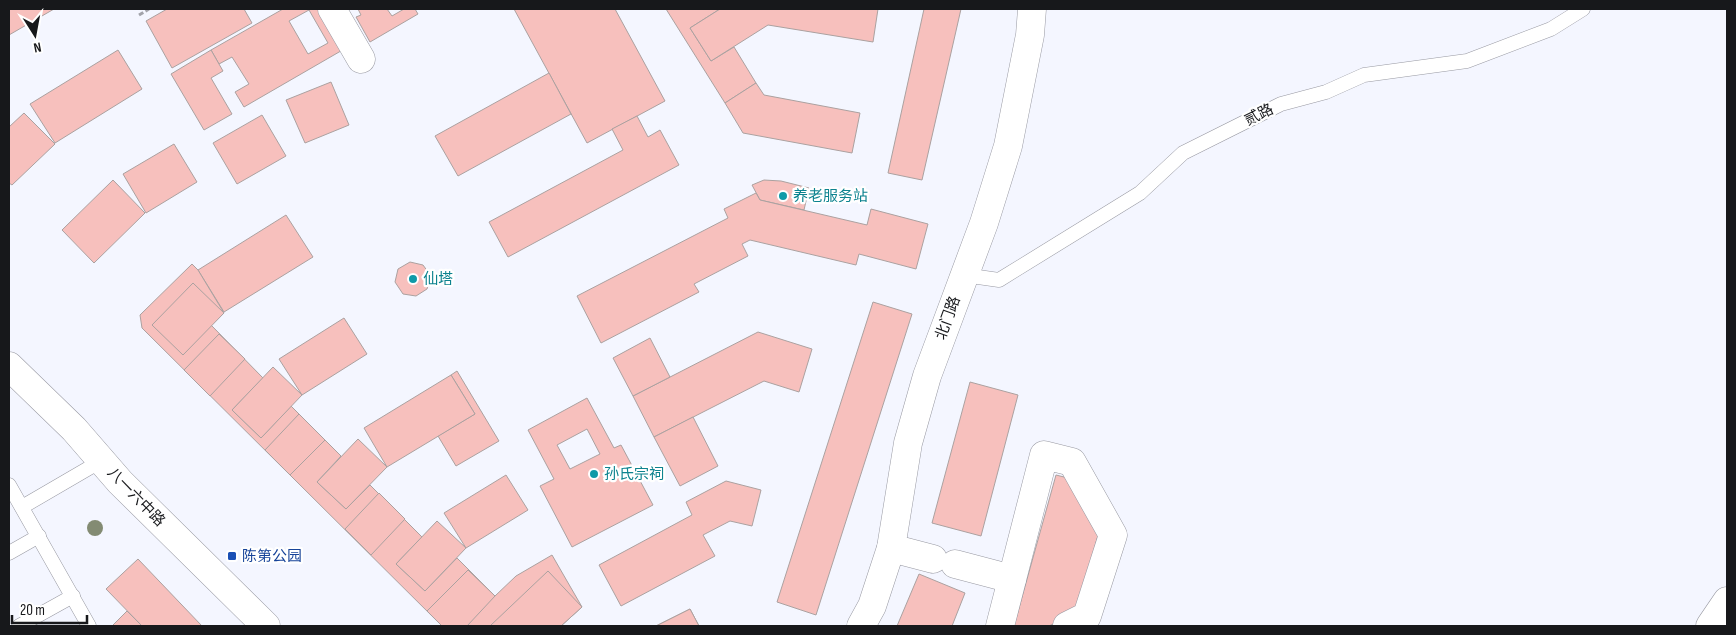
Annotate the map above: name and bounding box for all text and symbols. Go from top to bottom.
north arrow [10,10,60,60]
text: N [32,38,43,56]
street label: 贰路 [1241,100,1277,130]
place label: 养老服务站 [793,187,868,206]
marker: 养老服务站 [777,190,789,202]
place label: 仙塔 [423,270,453,289]
marker: 仙塔 [407,273,419,285]
street label: 北门路 [931,294,965,342]
street label: 八一六中路 [103,463,169,531]
place label: 孙氏宗祠 [604,465,664,484]
marker: 孙氏宗祠 [588,468,600,480]
place label: 陈第公园 [242,547,302,566]
marker: 陈第公园 [226,550,238,562]
scale bar [12,592,88,624]
text: 20 m [20,601,45,620]

